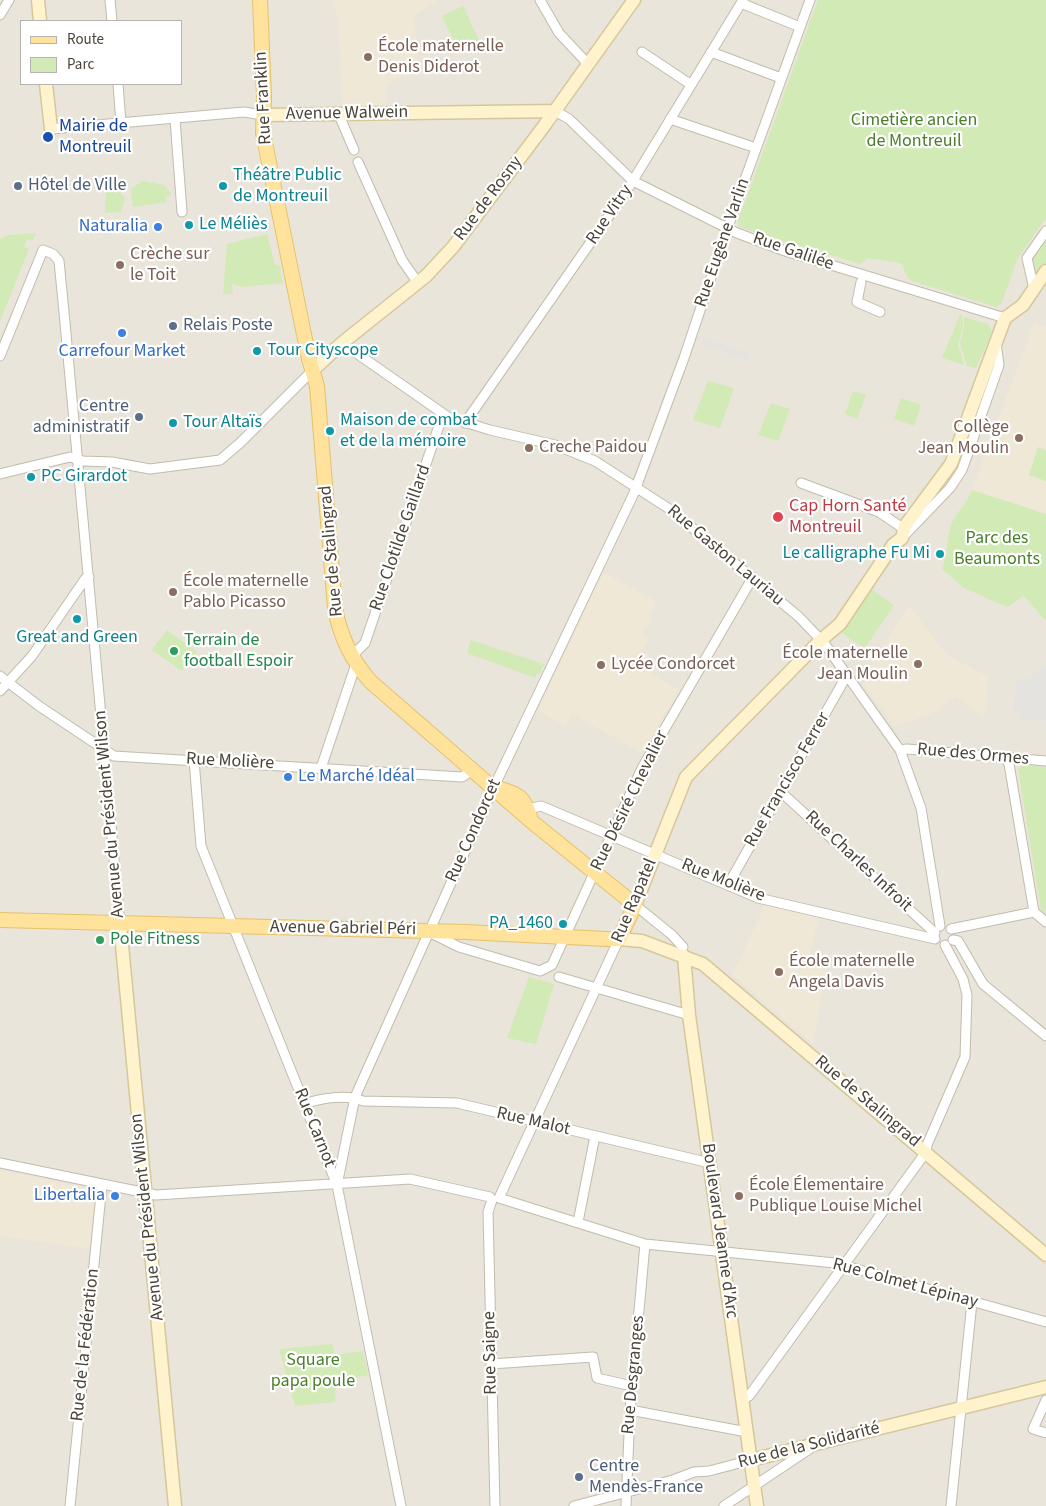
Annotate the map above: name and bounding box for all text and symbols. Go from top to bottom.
legend [20,20,182,85]
text: Route [67,29,104,50]
place label: École maternelle Denis Diderot [378,36,504,78]
street label: Rue Franklin [251,51,277,145]
marker: École maternelle Denis Diderot [362,51,374,63]
text: Parc [67,54,94,75]
street label: Avenue Walwein [285,102,409,126]
park label: Cimetière ancien de Montreuil [851,110,977,152]
place label: Mairie de Montreuil [59,116,132,158]
marker: Mairie de Montreuil [41,130,55,144]
street label: Rue de Rosny [450,152,528,246]
place label: Théâtre Public de Montreuil [233,165,342,208]
place label: Hôtel de Ville [28,175,126,197]
street label: Rue Eugène Varlin [691,176,755,310]
marker: Hôtel de Ville [12,180,24,192]
marker: Théâtre Public de Montreuil [217,180,229,192]
street label: Rue Vitry [582,181,638,249]
place label: Le Méliès [199,214,268,236]
place label: Naturalia [79,216,148,238]
marker: Le Méliès [183,219,195,231]
marker: Naturalia [152,221,164,233]
street label: Rue Galilée [750,228,836,276]
place label: Crèche sur le Toit [130,244,209,286]
marker: Crèche sur le Toit [114,259,126,271]
place label: Relais Poste [183,315,273,337]
marker: Relais Poste [167,320,179,332]
marker: Carrefour Market [116,327,128,339]
place label: Tour Cityscope [267,340,378,362]
place label: Carrefour Market [59,341,185,363]
marker: Tour Cityscope [251,345,263,357]
place label: Centre administratif [33,396,129,438]
place label: Maison de combat et de la mémoire [340,410,477,452]
marker: Centre administratif [133,411,145,423]
place label: Tour Altaïs [183,412,262,434]
marker: Tour Altaïs [167,417,179,429]
place label: Collège Jean Moulin [918,417,1009,459]
marker: Maison de combat et de la mémoire [324,425,336,437]
marker: Collège Jean Moulin [1013,432,1025,444]
place label: Creche Paidou [539,437,647,459]
marker: Creche Paidou [523,442,535,454]
street label: Rue Clotilde Gaillard [366,462,436,614]
place label: PC Girardot [41,466,127,488]
marker: PC Girardot [25,471,37,483]
street label: Rue de Stalingrad [315,484,349,618]
place label: Cap Horn Santé Montreuil [789,496,906,538]
street label: Rue Gaston Lauriau [662,501,788,611]
marker: Cap Horn Santé Montreuil [771,510,785,524]
park label: Parc des Beaumonts [954,528,1040,570]
place label: Le calligraphe Fu Mi [782,543,930,565]
marker: Le calligraphe Fu Mi [934,548,946,560]
place label: École maternelle Pablo Picasso [183,571,309,614]
marker: École maternelle Pablo Picasso [167,586,179,598]
marker: Great and Green [71,613,83,625]
place label: Great and Green [16,627,138,649]
place label: Terrain de football Espoir [184,630,293,672]
place label: École maternelle Jean Moulin [782,643,908,686]
marker: Terrain de football Espoir [168,645,180,657]
place label: Lycée Condorcet [611,654,735,676]
marker: École maternelle Jean Moulin [912,658,924,670]
marker: Lycée Condorcet [595,659,607,671]
street label: Avenue du Président Wilson [90,709,130,919]
street label: Rue Francisco Ferrer [741,709,835,851]
street label: Rue Désiré Chevalier [587,727,673,875]
street label: Rue des Ormes [916,739,1030,771]
street label: Rue Molière [185,749,275,775]
place label: Le Marché Idéal [298,766,415,788]
marker: Le Marché Idéal [282,771,294,783]
street label: Rue Condorcet [442,776,506,886]
street label: Rue Charles Infroit [800,807,916,917]
street label: Rue Molière [678,854,768,908]
street label: Rue Rapatel [608,855,662,947]
place label: PA_1460 [489,913,553,935]
street label: Avenue Gabriel Péri [270,917,416,941]
marker: PA_1460 [557,918,569,930]
place label: Pole Fitness [110,929,200,951]
marker: Pole Fitness [94,934,106,946]
place label: École maternelle Angela Davis [789,951,915,994]
marker: École maternelle Angela Davis [773,966,785,978]
street label: Rue de Stalingrad [810,1051,924,1153]
street label: Rue Carnot [288,1085,340,1171]
street label: Rue Malot [494,1103,572,1141]
street label: Avenue du Président Wilson [126,1112,170,1322]
street label: Boulevard Jeanne d'Arc [696,1142,742,1320]
place label: École Élementaire Publique Louise Michel [749,1175,922,1218]
place label: Libertalia [34,1185,105,1207]
marker: Libertalia [109,1190,121,1202]
marker: École Élementaire Publique Louise Michel [733,1190,745,1202]
street label: Rue Colmet Lépinay [830,1254,980,1314]
street label: Rue de la Fédération [67,1267,105,1423]
street label: Rue Saigne [479,1311,503,1395]
street label: Rue Desgranges [618,1315,650,1435]
park label: Square papa poule [271,1350,355,1392]
street label: Rue de la Solidarité [736,1418,882,1474]
place label: Centre Mendès-France [589,1456,703,1498]
marker: Centre Mendès-France [573,1471,585,1483]

